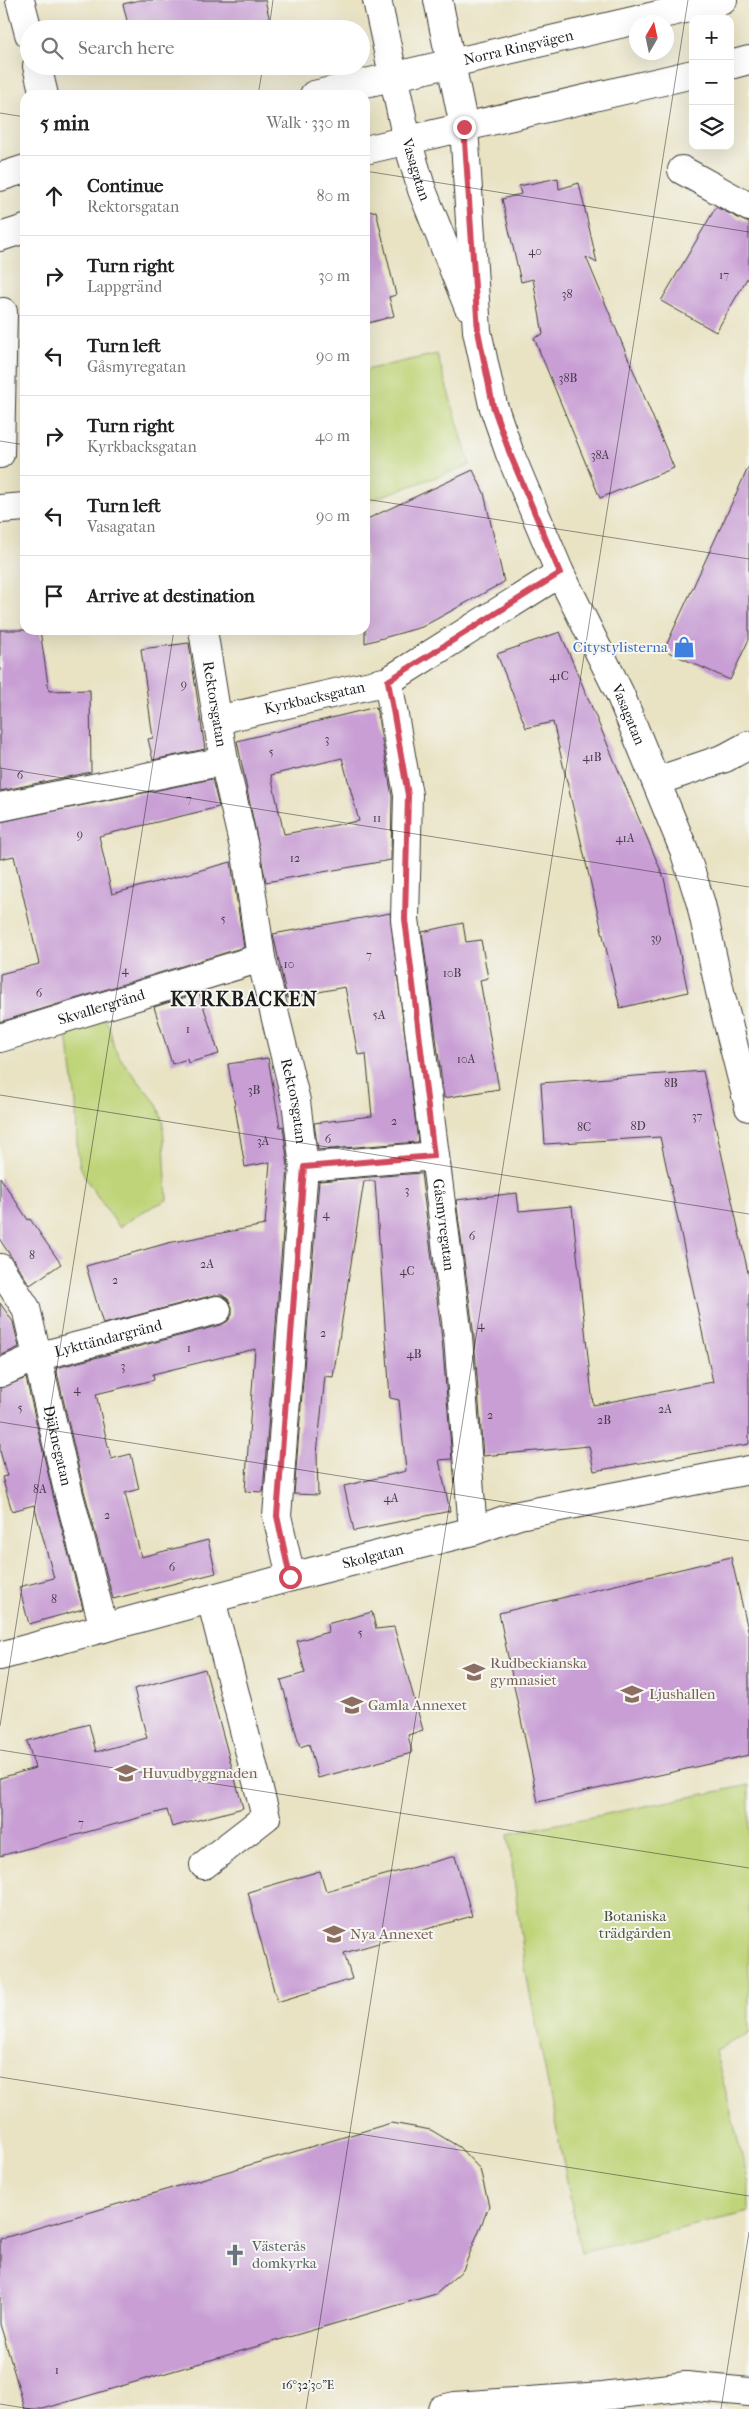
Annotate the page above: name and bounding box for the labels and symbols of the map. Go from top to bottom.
north arrow [629,15,674,60]
street label: Norra Ringvägen [462,26,576,69]
route end [453,116,476,139]
street label: Vasagatan [398,135,434,204]
house number: 40 [528,244,542,258]
house number: 17 [719,268,729,282]
house number: 38 [562,287,572,301]
house number: 38B [559,371,578,385]
house number: 38A [591,448,610,462]
shop icon: Citystylisterna [671,634,697,660]
place label: Citystylisterna [573,638,669,656]
street label: Rektorsgatan [199,660,231,748]
house number: 41C [549,669,569,683]
house number: 9 [181,677,187,691]
street label: Kyrkbacksgatan [262,677,367,718]
street label: Vasagatan [607,680,649,748]
house number: 3 [325,732,330,746]
house number: 5 [268,745,274,759]
house number: 41B [582,750,602,764]
house number: 6 [17,768,24,782]
house number: 7 [186,792,192,806]
house number: 11 [373,811,381,825]
house number: 9 [77,827,83,841]
house number: 41A [615,831,635,845]
house number: 12 [290,851,300,865]
house number: 5 [220,912,226,926]
house number: 39 [650,931,662,945]
house number: 7 [366,948,372,962]
house number: 10 [284,957,294,971]
house number: 4 [121,963,129,977]
house number: 10B [443,966,462,980]
street label: Skvallergränd [56,985,148,1029]
house number: 6 [36,986,43,1000]
district label: KYRKBACKEN [170,988,318,1011]
house number: 5A [373,1008,386,1022]
house number: 1 [186,1022,190,1036]
house number: 10A [457,1052,476,1066]
street label: Rektorsgatan [277,1056,310,1145]
house number: 8B [664,1076,678,1090]
house number: 3B [248,1083,261,1097]
house number: 37 [692,1109,703,1123]
house number: 2 [391,1114,397,1128]
house number: 8D [630,1119,646,1133]
house number: 8C [577,1120,591,1134]
house number: 6 [325,1132,332,1146]
house number: 3A [257,1134,270,1148]
street label: Gåsmyregatan [429,1178,459,1272]
house number: 3 [405,1183,410,1197]
house number: 4 [322,1207,330,1221]
house number: 6 [469,1229,476,1243]
house number: 8 [29,1248,35,1262]
house number: 2A [200,1257,214,1271]
house number: 4C [399,1264,415,1278]
house number: 2 [112,1273,118,1287]
street label: Lykttändargränd [53,1315,165,1361]
house number: 4 [477,1318,485,1332]
house number: 2 [320,1326,326,1340]
house number: 1 [187,1341,191,1355]
house number: 4B [407,1347,422,1361]
house number: 3 [121,1359,126,1373]
house number: 4 [73,1382,81,1396]
house number: 5 [17,1401,23,1415]
house number: 2A [658,1402,672,1416]
street label: Djäknegatan [40,1404,76,1488]
house number: 2 [487,1408,493,1422]
house number: 2B [597,1413,611,1427]
house number: 8A [33,1482,47,1496]
house number: 4A [384,1491,399,1505]
house number: 2 [104,1508,110,1522]
street label: Skolgatan [340,1540,406,1573]
house number: 6 [169,1560,176,1574]
route start [279,1566,302,1589]
house number: 8 [51,1592,57,1606]
house number: 5 [357,1626,363,1640]
place label: Rudbeckianska gymnasiet [490,1654,588,1689]
school or university icon: Rudbeckianska gymnasiet [461,1659,487,1685]
school or university icon: Ljushallen [619,1681,645,1707]
place label: Ljushallen [649,1685,716,1703]
school or university icon: Gamla Annexet [339,1692,365,1718]
place label: Gamla Annexet [368,1696,468,1714]
school or university icon: Huvudbyggnaden [113,1760,139,1786]
place label: Huvudbyggnaden [142,1764,258,1782]
house number: 7 [78,1816,84,1830]
park label: Botaniska trädgården [599,1907,671,1942]
school or university icon: Nya Annexet [321,1921,347,1947]
place label: Nya Annexet [350,1925,434,1943]
place label: Västerås domkyrka [251,2237,318,2272]
church icon: Västerås domkyrka [222,2242,248,2268]
house number: 1 [55,2363,59,2377]
text: 16°32'30"E [282,2378,334,2392]

